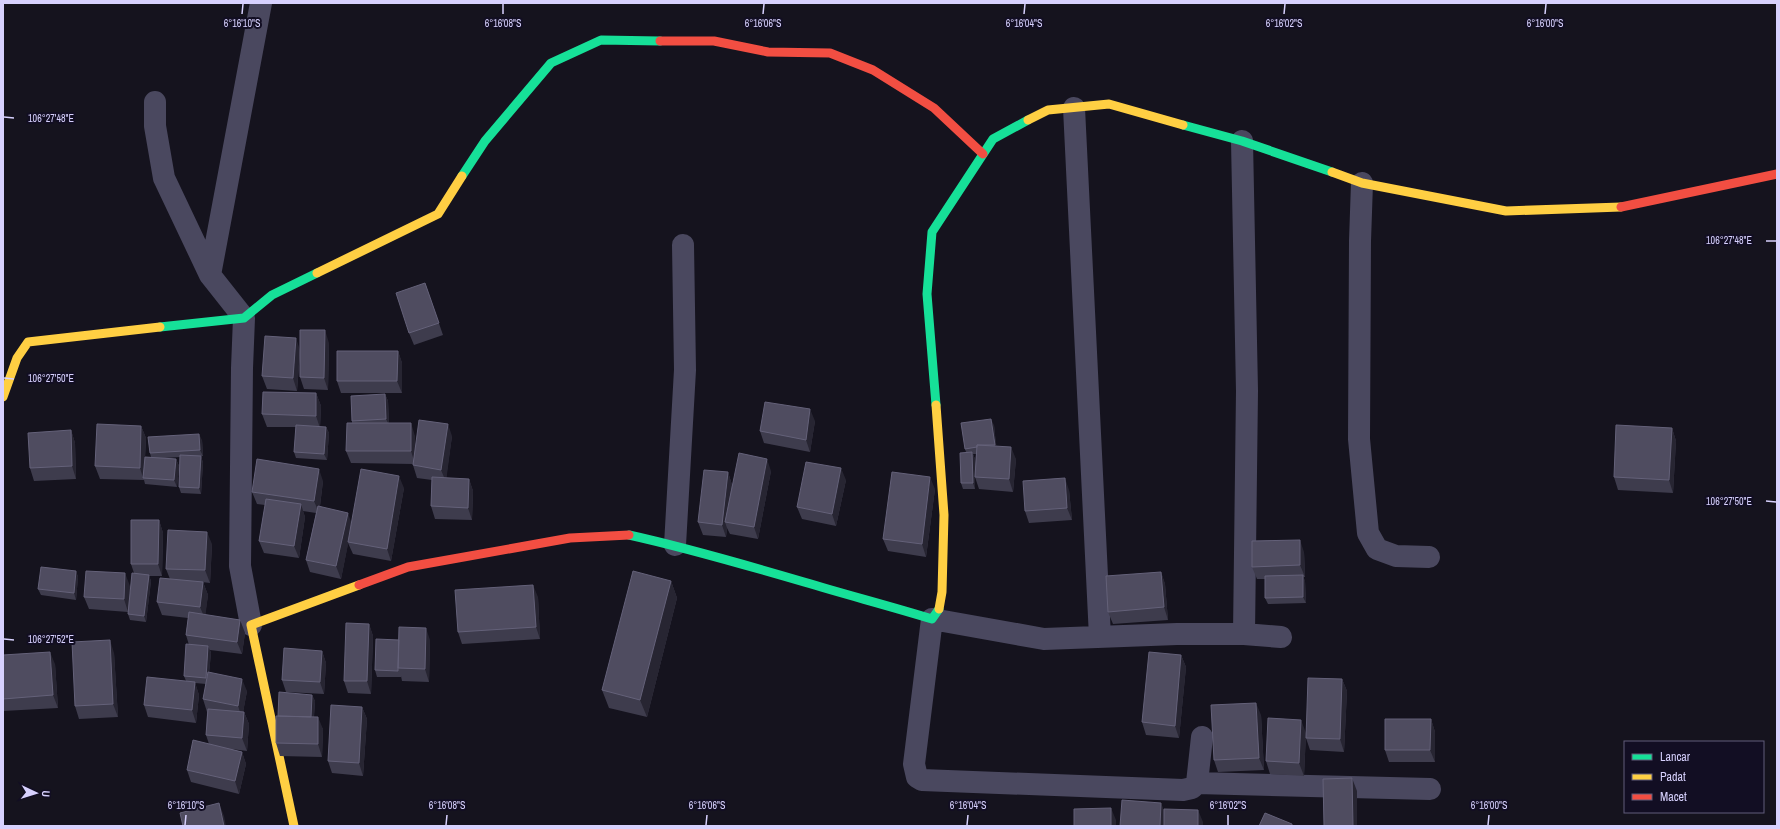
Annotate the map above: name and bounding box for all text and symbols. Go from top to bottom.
text: 6°16'10"S [224,17,261,30]
text: 6°16'08"S [485,17,522,30]
text: 6°16'06"S [745,17,782,30]
text: 6°16'04"S [1006,17,1043,30]
text: 6°16'02"S [1266,17,1303,30]
text: 6°16'00"S [1527,17,1564,30]
text: 106°27'48"E [28,112,74,125]
text: 106°27'48"E [1706,234,1752,247]
text: 106°27'50"E [28,372,74,385]
text: 106°27'50"E [1706,495,1752,508]
text: 106°27'52"E [28,633,74,646]
legend [1624,741,1764,813]
text: Lancar [1660,749,1691,765]
text: Padat [1660,769,1686,785]
north arrow [16,773,56,813]
text: Macet [1660,789,1687,805]
text: U [39,790,53,797]
text: 6°16'10"S [168,799,205,812]
text: 6°16'08"S [429,799,466,812]
text: 6°16'06"S [689,799,726,812]
text: 6°16'04"S [950,799,987,812]
text: 6°16'02"S [1210,799,1247,812]
text: 6°16'00"S [1471,799,1508,812]

